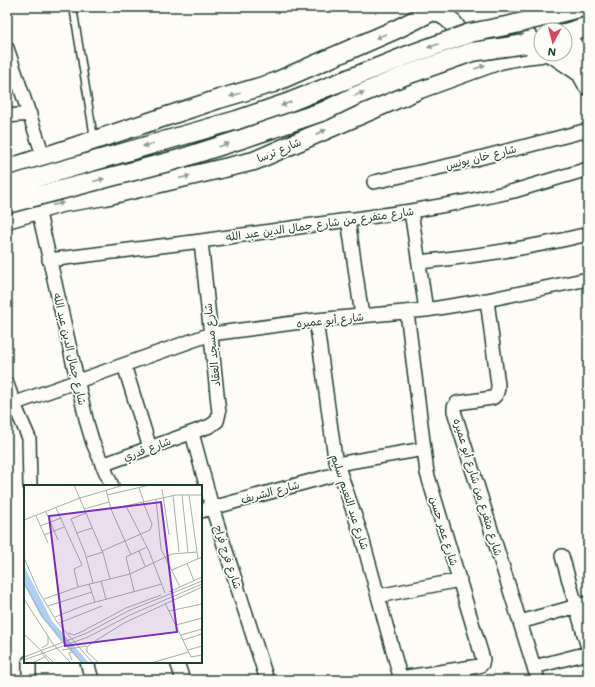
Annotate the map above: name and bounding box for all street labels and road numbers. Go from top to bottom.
street label: شارع ترسا [254,134,304,167]
street label: شارع خان يونس [444,140,518,174]
street label: شارع متفرع من شارع جمال الدين عبد الله [225,203,415,246]
street label: شارع جمال الدين عبد الله [48,291,91,407]
street label: شارع مسجد العقاد [200,302,225,388]
street label: شارع أبو عميره [295,308,365,333]
street label: شارع متفرع من شارع أبو عميره [448,416,507,558]
street label: شارع قدري [121,433,174,466]
street label: شارع عبد النعيم سليم [326,452,373,552]
street label: شارع الشريف [239,476,301,508]
street label: شارع عمر حسن [425,494,462,568]
street label: شارع فرج فراج [209,523,246,591]

